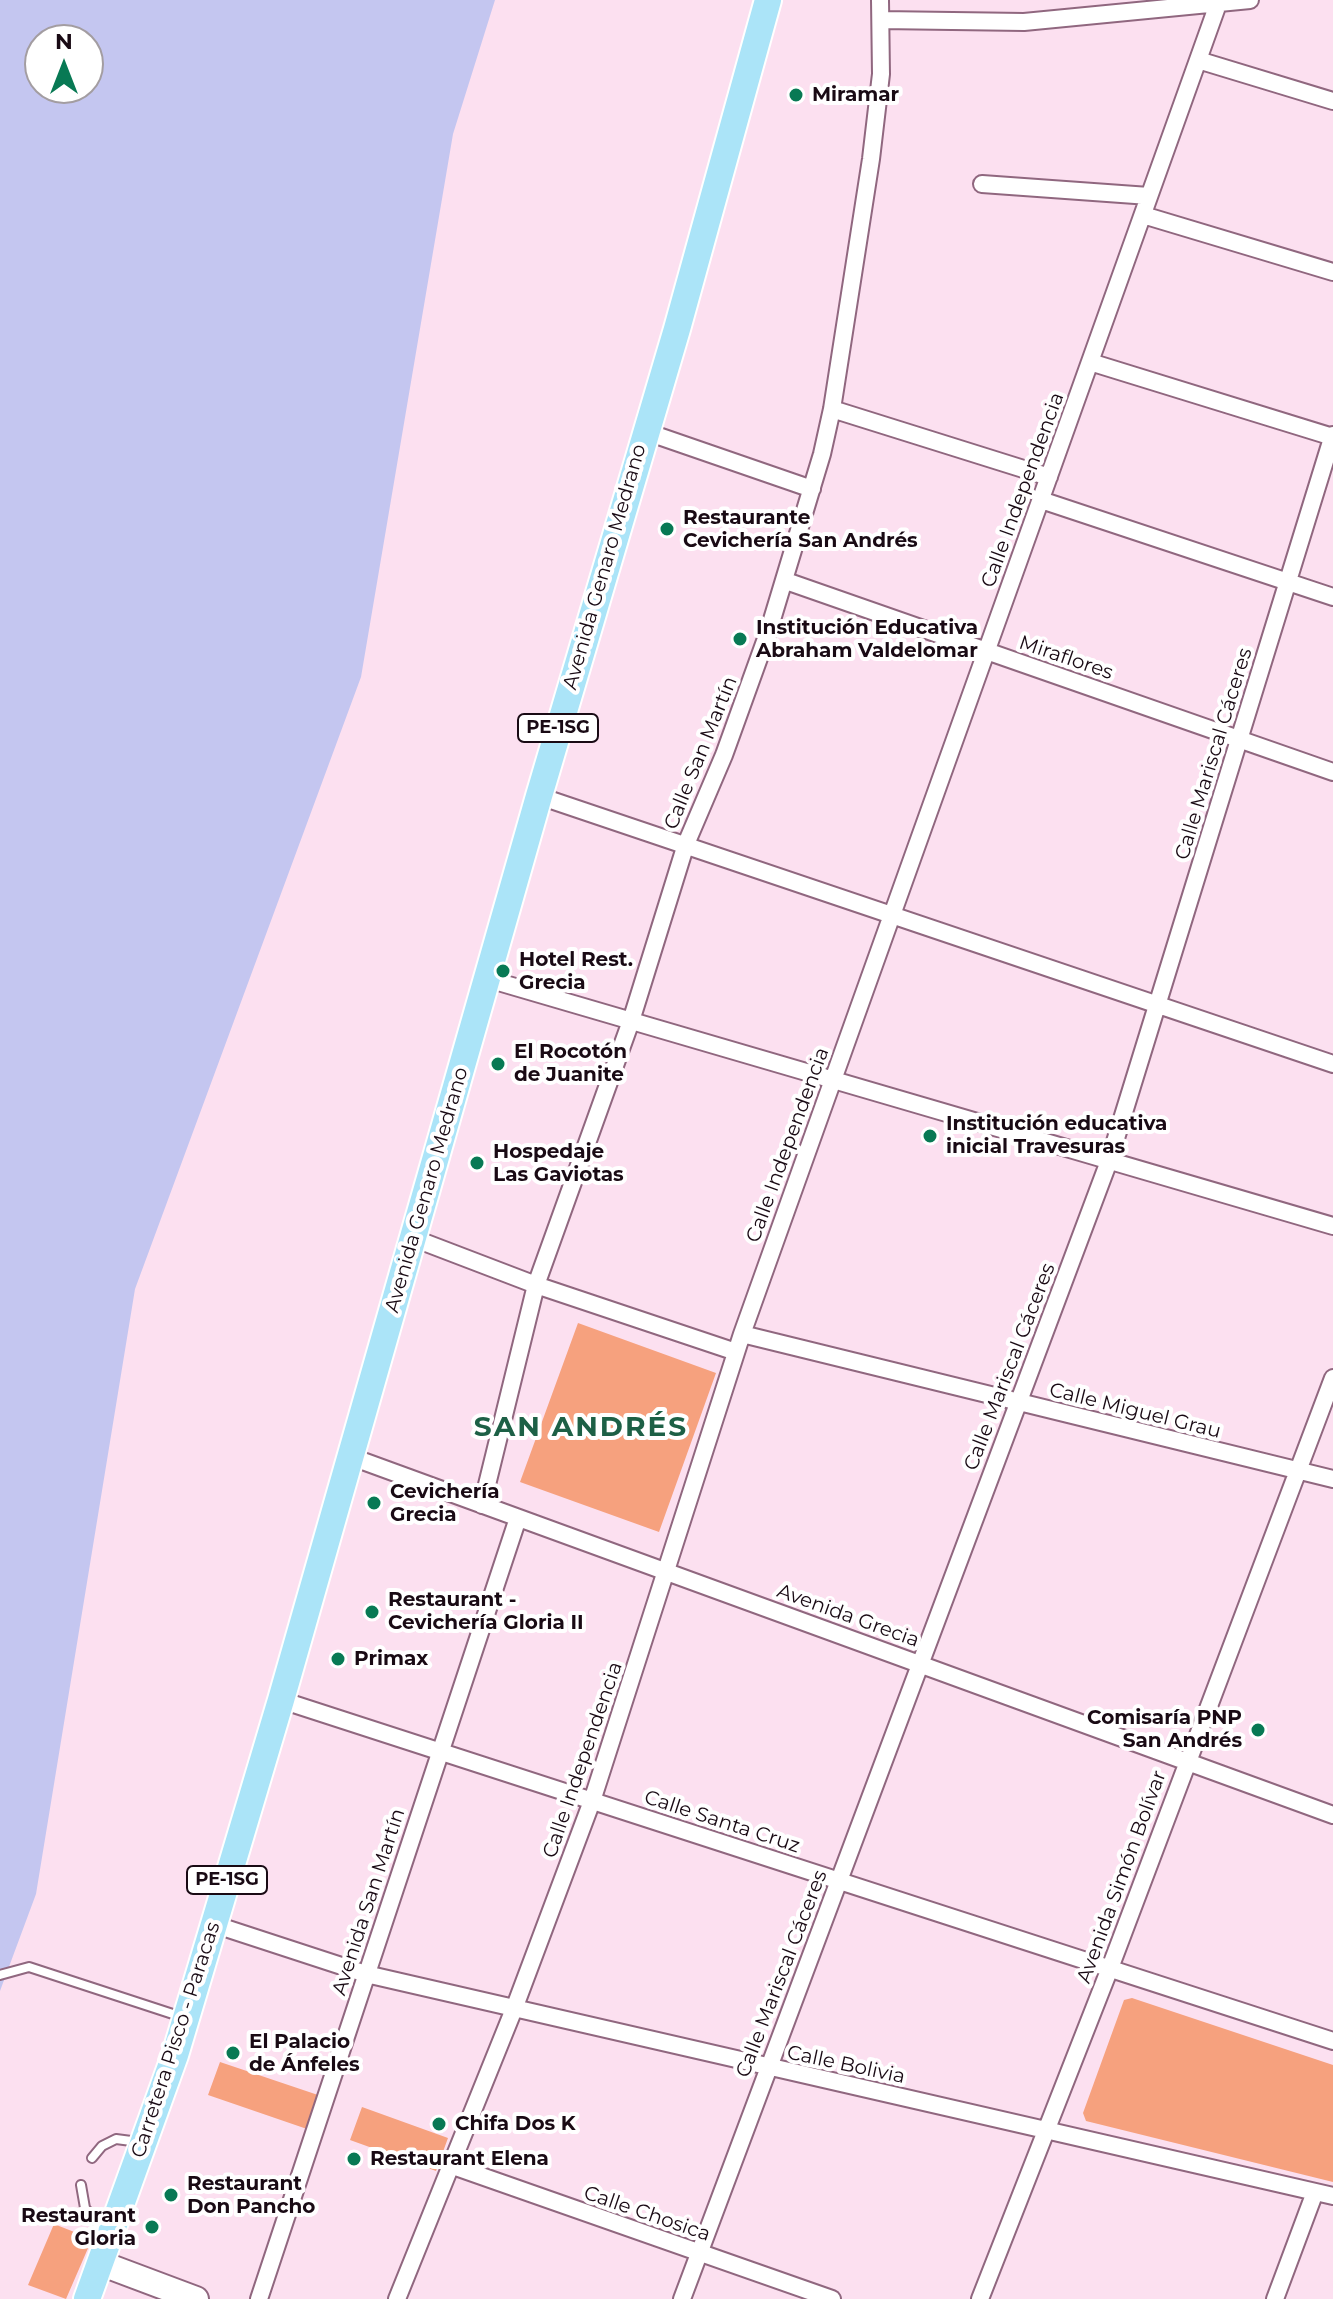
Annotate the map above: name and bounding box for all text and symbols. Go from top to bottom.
north arrow [24,24,104,104]
text: N [55,28,73,55]
place label: Miramar [812,83,899,107]
marker: Miramar [787,86,805,104]
street label: Calle Independencia [977,389,1069,591]
street label: Avenida Genaro Medrano [558,442,652,692]
place label: Restaurante Cevichería San Andrés [683,506,918,553]
marker: Restaurante Cevichería San Andrés [658,520,676,538]
place label: Institución Educativa Abraham Valdelomar [756,616,978,663]
marker: Institución Educativa Abraham Valdelomar [731,630,749,648]
street label: Miraflores [1016,631,1116,685]
street label: Calle Mariscal Cáceres [1170,645,1258,863]
street label: Calle San Martín [659,673,743,833]
road number: PE-1SG [518,714,598,742]
place label: Hotel Rest. Grecia [519,948,633,995]
marker: Hotel Rest. Grecia [494,962,512,980]
place label: El Rocotón de Juanite [514,1040,627,1087]
street label: Calle Independencia [742,1044,834,1246]
marker: El Rocotón de Juanite [489,1055,507,1073]
street label: Avenida Genaro Medrano [380,1065,474,1315]
place label: Institución educativa inicial Travesuras [946,1112,1167,1159]
marker: Institución educativa inicial Travesuras [921,1127,939,1145]
place label: Hospedaje Las Gaviotas [493,1140,624,1187]
marker: Hospedaje Las Gaviotas [468,1154,486,1172]
street label: Calle Mariscal Cáceres [959,1260,1061,1474]
street label: Calle Miguel Grau [1047,1378,1223,1444]
district label: SAN ANDRÉS [474,1411,688,1445]
place label: Cevichería Grecia [390,1480,500,1527]
marker: Cevichería Grecia [365,1494,383,1512]
street label: Avenida Grecia [774,1579,922,1653]
place label: Restaurant - Cevichería Gloria II [388,1588,584,1635]
marker: Restaurant - Cevichería Gloria II [363,1603,381,1621]
place label: Primax [354,1647,428,1671]
marker: Primax [329,1650,347,1668]
street label: Calle Independencia [538,1659,628,1861]
place label: Comisaría PNP San Andrés [1087,1706,1242,1753]
marker: Comisaría PNP San Andrés [1249,1721,1267,1739]
street label: Avenida Simón Bolívar [1072,1767,1172,1987]
street label: Calle Santa Cruz [641,1786,803,1858]
street label: Avenida San Martín [327,1806,411,1998]
road number: PE-1SG [187,1866,267,1894]
street label: Calle Mariscal Cáceres [731,1867,833,2081]
street label: Carretera Pisco - Paracas [126,1919,226,2161]
place label: El Palacio de Ánfeles [249,2030,360,2077]
street label: Calle Bolivia [785,2041,907,2089]
marker: El Palacio de Ánfeles [224,2044,242,2062]
place label: Chifa Dos K [455,2112,576,2136]
marker: Chifa Dos K [430,2115,448,2133]
place label: Restaurant Elena [370,2147,549,2171]
marker: Restaurant Elena [345,2150,363,2168]
place label: Restaurant Don Pancho [187,2172,315,2219]
street label: Calle Chosica [581,2181,713,2247]
marker: Restaurant Don Pancho [162,2186,180,2204]
place label: Restaurant Gloria [21,2204,136,2251]
marker: Restaurant Gloria [143,2218,161,2236]

